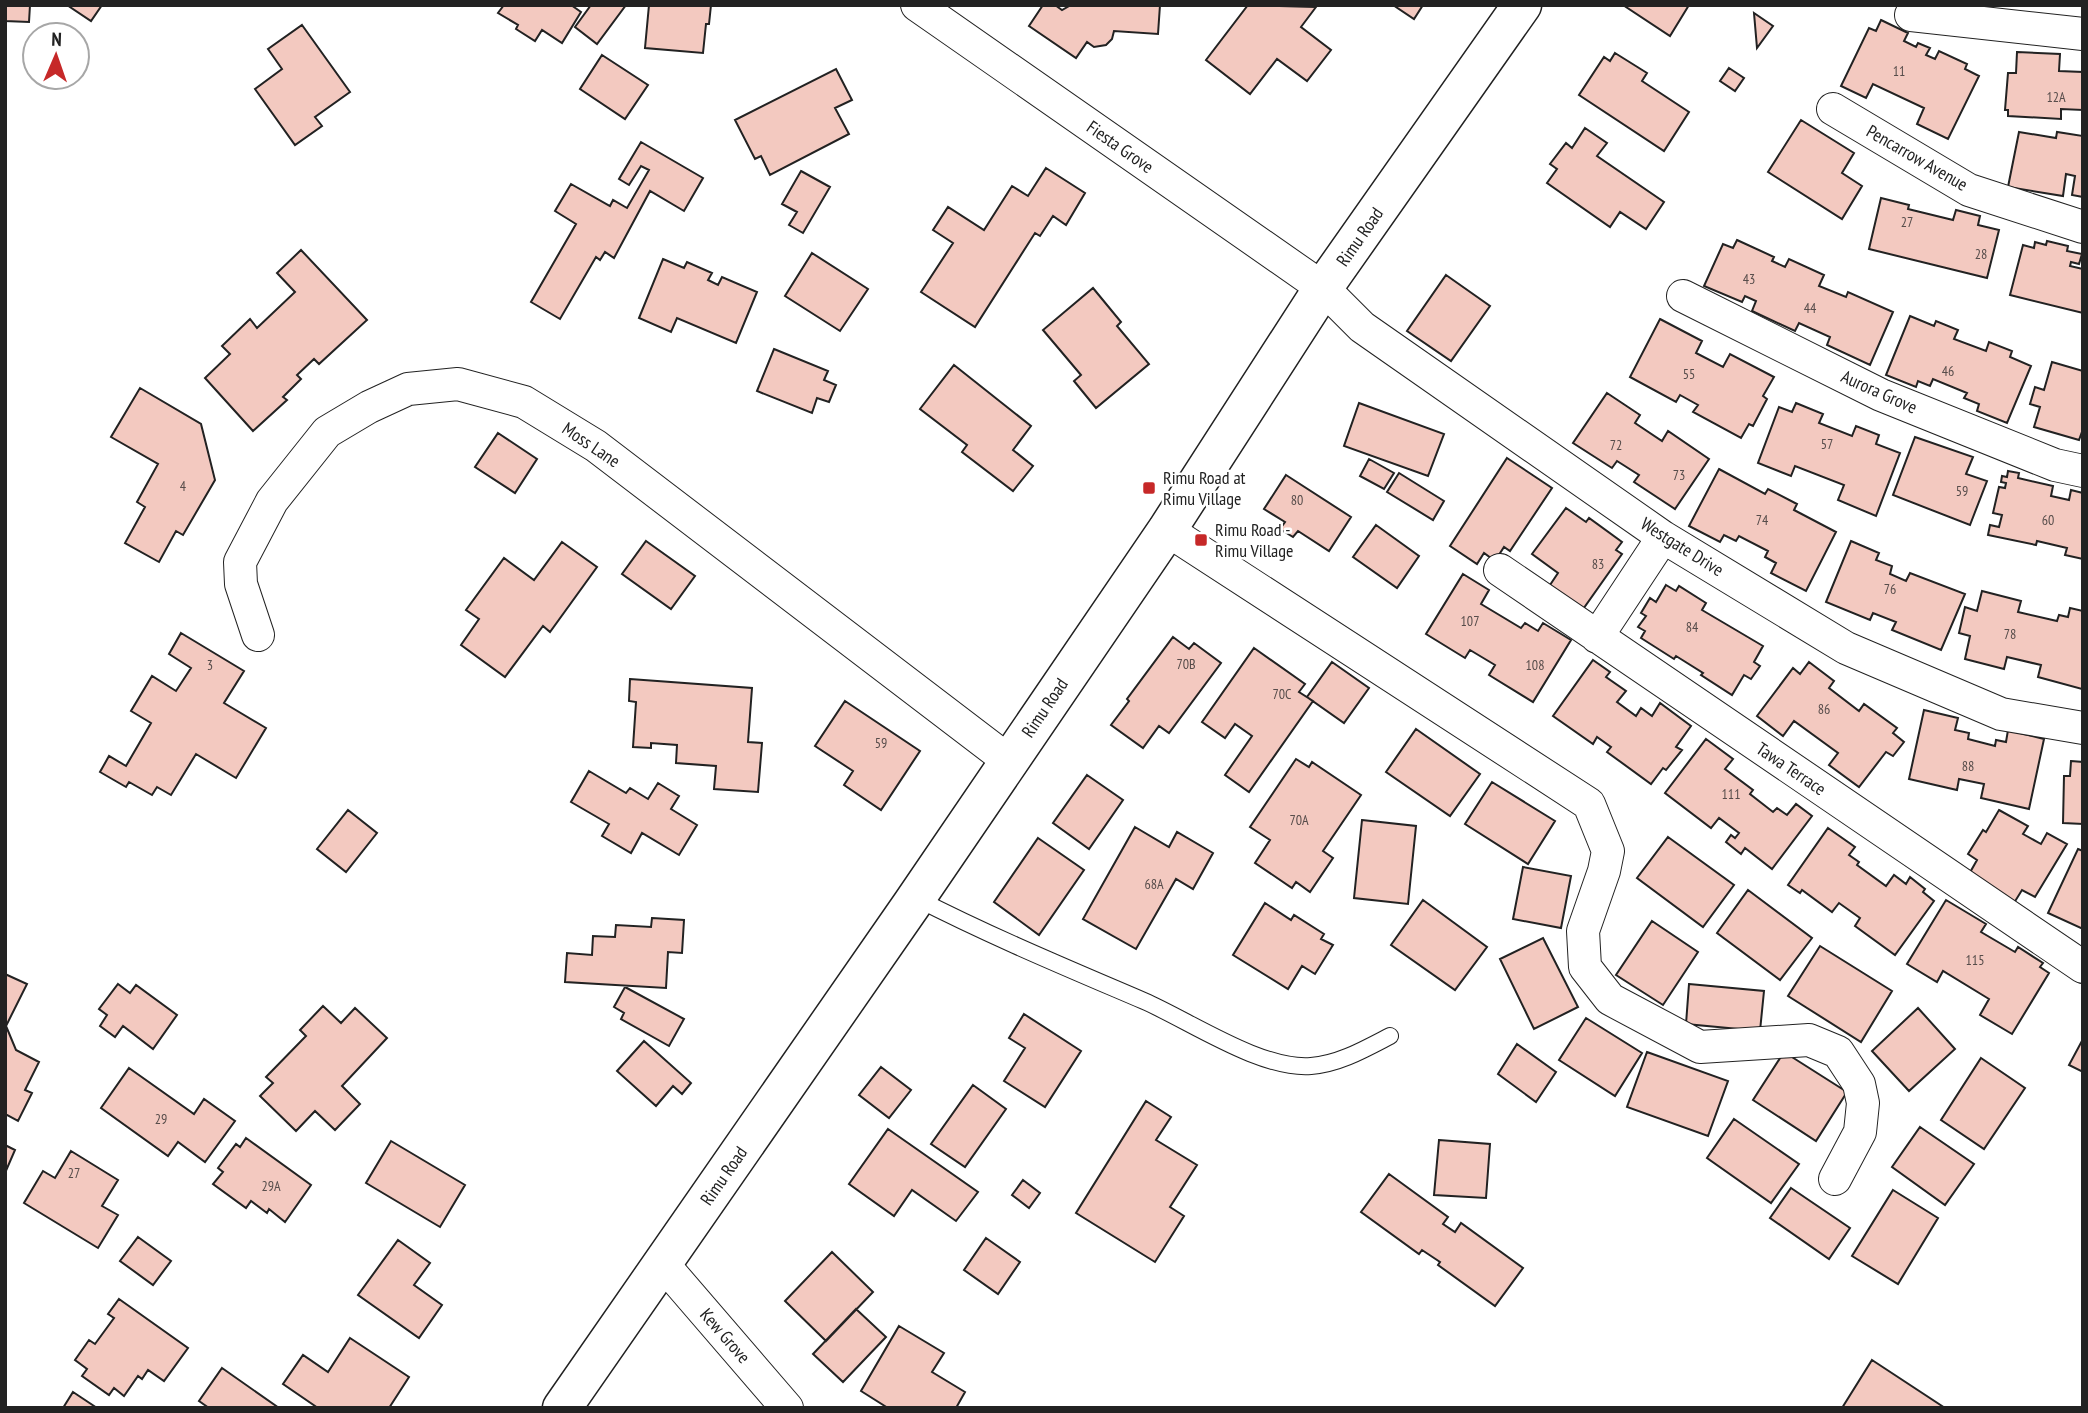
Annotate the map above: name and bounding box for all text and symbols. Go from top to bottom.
north arrow [21,21,91,91]
text: N [51,27,62,51]
house number: 11 [1893,62,1905,80]
house number: 12A [2046,88,2066,106]
street label: Fiesta Grove [1082,115,1158,178]
street label: Pencarrow Avenue [1863,119,1972,196]
street label: Rimu Road [1331,203,1388,271]
house number: 27 [1901,213,1913,231]
house number: 28 [1975,245,1987,263]
house number: 43 [1743,270,1755,288]
house number: 44 [1804,299,1817,317]
house number: 46 [1942,362,1954,380]
house number: 55 [1683,365,1695,383]
street label: Aurora Grove [1838,365,1921,418]
street label: Moss Lane [558,417,625,472]
house number: 57 [1821,435,1833,453]
house number: 72 [1610,436,1622,454]
place label: Rimu Road at Rimu Village [1163,466,1246,510]
house number: 73 [1673,466,1685,484]
house number: 4 [180,477,187,495]
marker: Rimu Road at Rimu Village [1141,480,1157,496]
house number: 59 [1956,482,1968,500]
house number: 80 [1291,491,1303,509]
house number: 74 [1756,511,1769,529]
house number: 60 [2042,511,2054,529]
street label: Westgate Drive [1637,512,1728,581]
place label: Rimu Road - Rimu Village [1215,518,1294,562]
marker: Rimu Road - Rimu Village [1193,532,1209,548]
house number: 83 [1592,555,1604,573]
house number: 76 [1884,580,1896,598]
house number: 107 [1461,612,1479,630]
house number: 84 [1686,618,1699,636]
house number: 78 [2004,625,2016,643]
house number: 70B [1176,655,1196,673]
house number: 3 [207,656,213,674]
house number: 108 [1526,656,1544,674]
street label: Rimu Road [1016,674,1073,742]
house number: 70C [1272,685,1292,703]
house number: 86 [1818,700,1830,718]
house number: 59 [875,734,887,752]
street label: Tawa Terrace [1752,737,1831,800]
house number: 88 [1962,757,1974,775]
house number: 111 [1722,785,1740,803]
house number: 70A [1289,811,1309,829]
house number: 68A [1144,875,1164,893]
house number: 115 [1966,951,1984,969]
house number: 29 [155,1110,167,1128]
street label: Rimu Road [695,1142,752,1210]
house number: 27 [68,1164,80,1182]
house number: 29A [261,1177,281,1195]
street label: Kew Grove [695,1303,755,1368]

